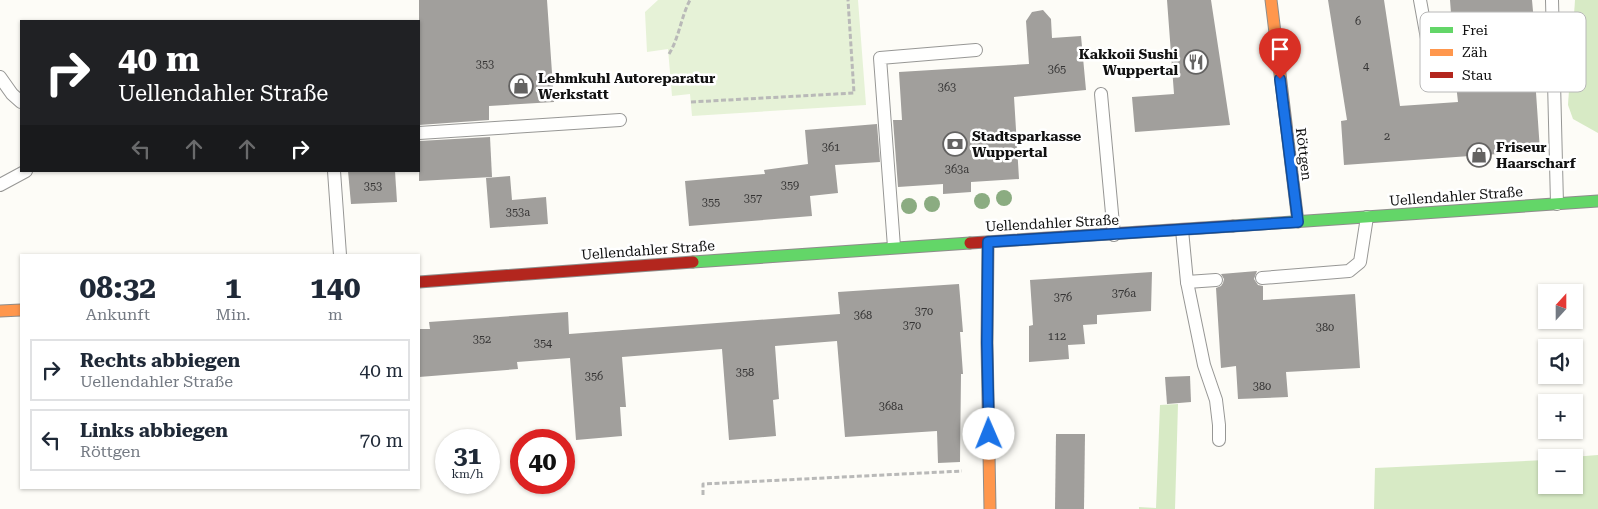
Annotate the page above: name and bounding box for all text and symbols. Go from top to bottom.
legend [1420,12,1586,92]
house number: 6 [1355,15,1361,28]
text: Frei [1462,22,1489,38]
pin [1259,28,1301,79]
icon: arrive [1266,35,1294,63]
text: 40 m [118,39,200,80]
icon: right [35,40,100,105]
text: Zäh [1462,44,1487,60]
place label: Kakkoii Sushi Wuppertal [1079,46,1178,78]
restaurant icon: Kakkoii Sushi Wuppertal [1183,49,1209,75]
house number: 353 [476,58,494,71]
house number: 4 [1363,60,1370,73]
house number: 365 [1048,63,1066,76]
text: Stau [1462,67,1492,83]
place label: Lehmkuhl Autoreparatur Werkstatt [538,70,716,102]
shop icon: Lehmkuhl Autoreparatur Werkstatt [508,73,534,99]
text: Uellendahler Straße [118,81,328,106]
house number: 363 [938,81,956,94]
street label: Röttgen [1293,127,1315,181]
place label: Stadtsparkasse Wuppertal [972,128,1081,160]
house number: 2 [1384,130,1390,143]
bank icon: Stadtsparkasse Wuppertal [942,131,968,157]
icon: left [127,135,155,163]
icon: ahead [180,135,208,163]
icon: ahead [233,135,261,163]
icon: right [286,135,314,163]
place label: Friseur Haarscharf [1496,139,1577,171]
house number: 361 [822,141,840,154]
shop icon: Friseur Haarscharf [1466,142,1492,168]
house number: 363a [945,163,969,176]
house number: 359 [781,179,799,192]
house number: 353 [364,180,382,193]
street label: Uellendahler Straße [1389,183,1524,209]
house number: 357 [744,192,762,205]
house number: 355 [702,196,720,209]
house number: 353a [506,206,530,219]
street label: Uellendahler Straße [985,211,1120,234]
street label: Uellendahler Straße [581,237,716,263]
text: 08:32 [80,270,156,305]
text: 1 [225,270,241,305]
text: 140 [310,270,360,305]
north arrow [1538,284,1582,329]
map controls [1538,284,1583,494]
house number: 376a [1112,287,1136,300]
house number: 376 [1054,291,1072,304]
text: Ankunft [86,305,150,324]
text: Min. [216,305,250,324]
text: m [328,305,343,324]
house number: 370 [915,305,933,318]
house number: 368 [854,309,872,322]
house number: 370 [903,319,921,332]
house number: 380 [1316,321,1334,334]
house number: 112 [1048,330,1066,343]
house number: 352 [473,333,491,346]
house number: 354 [534,337,553,350]
button: sound [1538,339,1583,384]
text: Rechts abbiegen [80,349,240,372]
icon: right [37,356,65,384]
text: 40 m [360,359,403,382]
house number: 358 [736,366,754,379]
house number: 356 [585,370,603,383]
text: Uellendahler Straße [80,372,233,391]
house number: 380 [1253,380,1271,393]
button: + [1538,394,1583,439]
house number: 368a [879,400,903,413]
position arrow [962,407,1014,459]
text: Links abbiegen [80,419,228,442]
icon: left [37,426,65,454]
text: 70 m [360,429,403,452]
speed limit sign: 40 [510,429,575,494]
text: 31 [453,441,482,470]
text: Röttgen [80,442,141,461]
button: − [1538,449,1583,494]
text: km/h [451,467,484,481]

